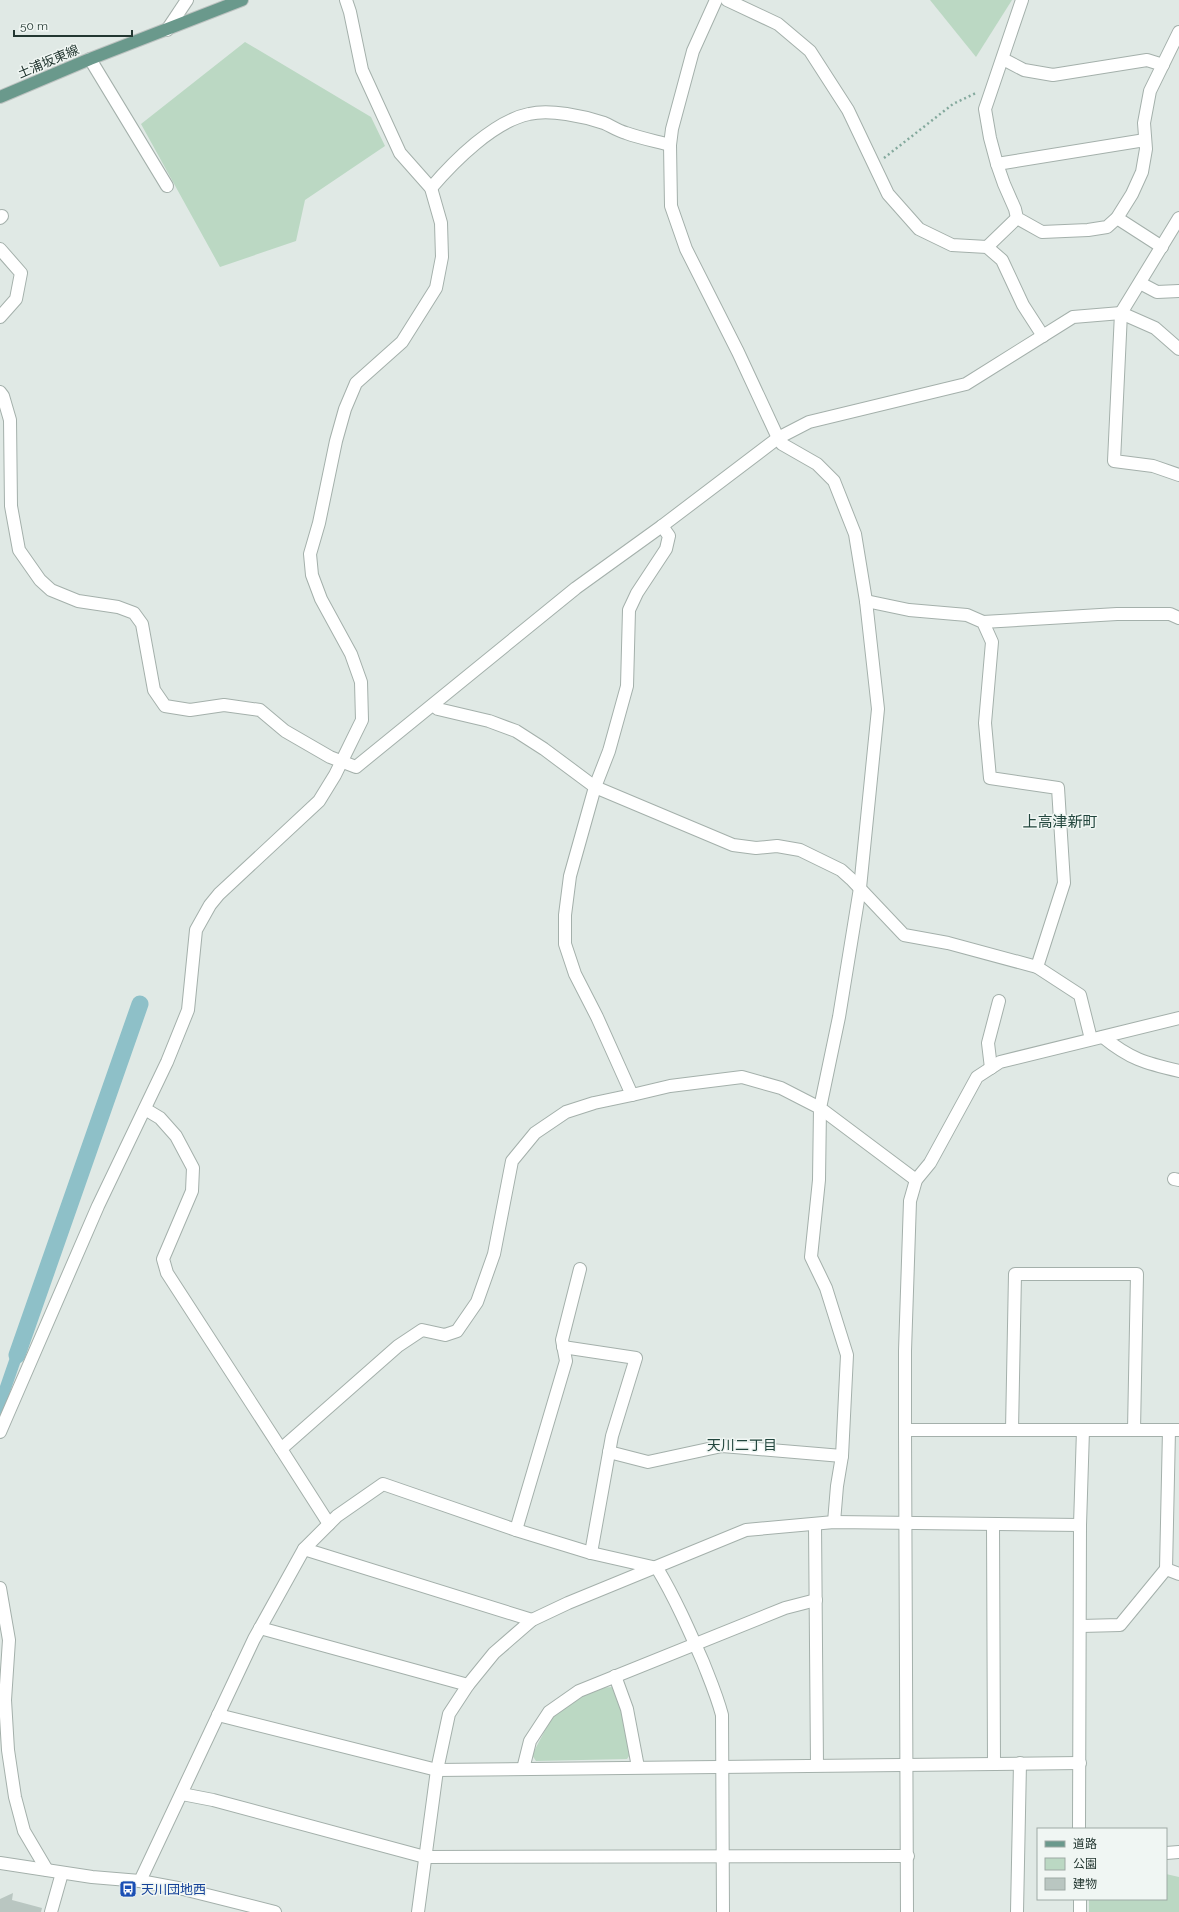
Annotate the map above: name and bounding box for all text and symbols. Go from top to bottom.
scale bar [14,12,132,38]
text: 50 m [20,19,48,33]
street label: 土浦坂東線 [15,42,81,81]
district label: 上高津新町 [1022,813,1098,831]
district label: 天川二丁目 [707,1437,777,1453]
legend [1037,1828,1167,1900]
text: 道路 [1073,1837,1097,1851]
text: 公園 [1073,1857,1097,1871]
text: 建物 [1073,1877,1097,1891]
bus stop icon: 天川団地西 [118,1879,138,1899]
place label: 天川団地西 [141,1882,206,1897]

